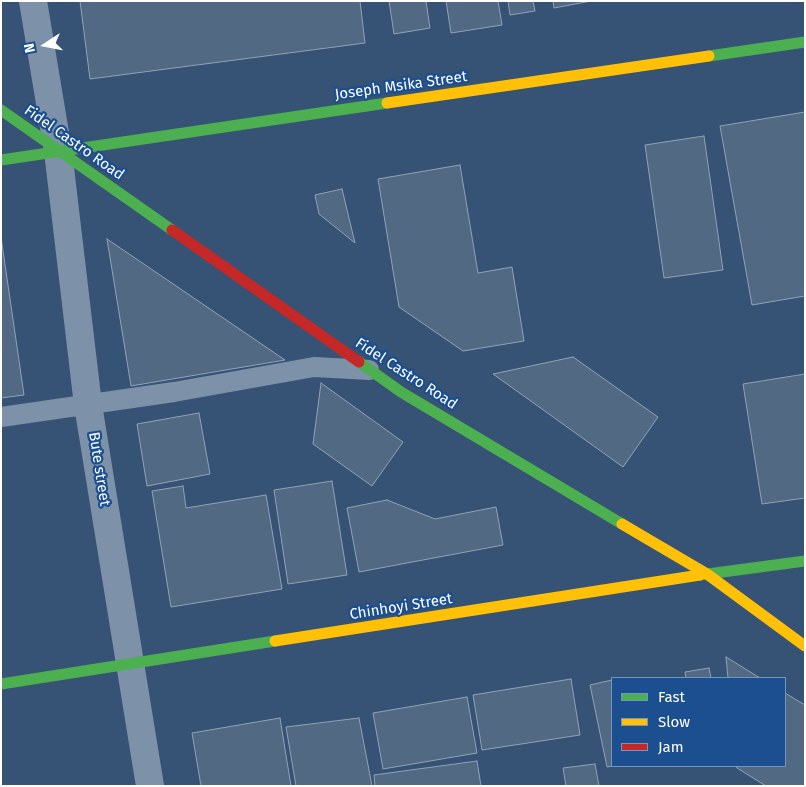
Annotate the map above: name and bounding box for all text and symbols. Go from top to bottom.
north arrow [20,20,70,70]
text: N [21,42,39,54]
street label: Joseph Msika Street [334,68,468,104]
street label: Fidel Castro Road [21,102,127,184]
street label: Fidel Castro Road [352,334,460,414]
street label: Bute street [84,431,114,507]
street label: Chinhoyi Street [348,590,454,624]
legend [611,677,786,767]
text: Fast [658,688,685,706]
text: Slow [658,713,690,731]
text: Jam [658,738,684,756]

